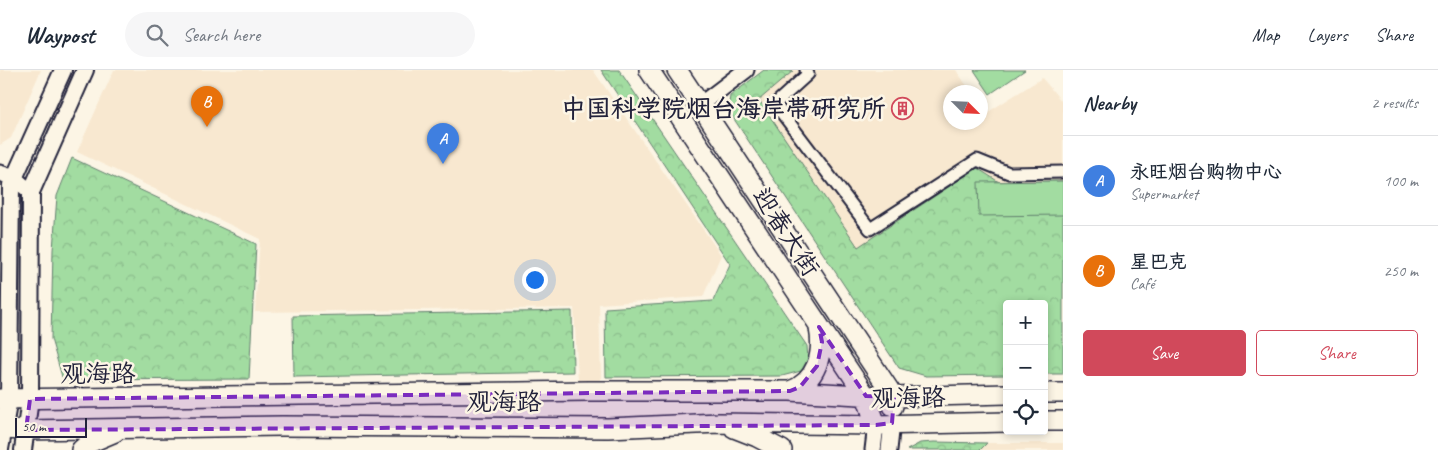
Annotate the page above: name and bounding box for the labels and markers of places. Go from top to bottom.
pin: B [191,86,223,127]
place label: 中国科学院烟台海岸带研究所 [561,93,886,125]
building icon: 中国科学院烟台海岸带研究所 [890,97,914,121]
pin: A [427,123,459,164]

